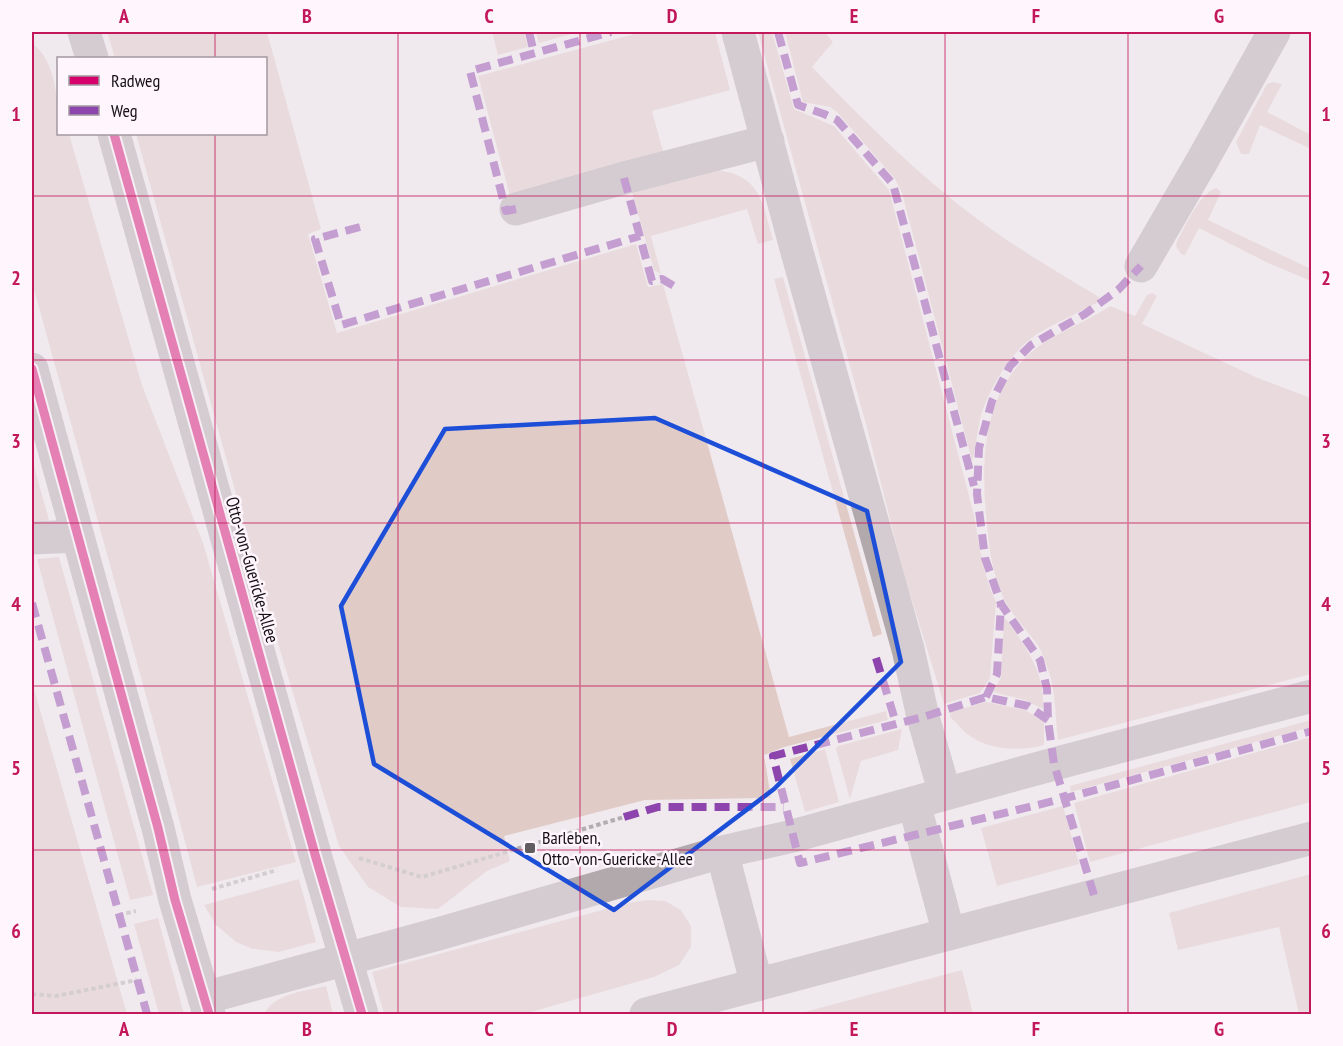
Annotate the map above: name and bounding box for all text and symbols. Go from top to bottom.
text: A [118,3,130,29]
text: B [302,3,312,29]
text: C [484,3,494,29]
text: D [667,3,678,29]
text: E [850,3,858,29]
text: F [1032,3,1040,29]
text: G [1214,3,1224,29]
legend [57,57,267,135]
text: Radweg [111,69,160,92]
text: Weg [111,99,138,122]
text: 1 [11,101,21,127]
text: 1 [1321,101,1331,127]
text: 2 [11,265,21,291]
text: 2 [1321,265,1331,291]
text: 3 [11,428,21,454]
text: 3 [1321,428,1331,454]
street label: Otto-von-Guericke-Allee [221,494,284,646]
text: 4 [11,591,21,617]
text: 4 [1321,591,1331,617]
text: 5 [11,755,21,781]
text: 5 [1321,755,1331,781]
place label: Barleben, Otto-von-Guericke-Allee [542,826,693,870]
marker: Barleben, Otto-von-Guericke-Allee [523,841,537,855]
text: 6 [11,918,21,944]
text: 6 [1321,918,1331,944]
text: A [118,1016,130,1042]
text: B [302,1016,312,1042]
text: C [484,1016,494,1042]
text: D [667,1016,678,1042]
text: E [850,1016,858,1042]
text: F [1032,1016,1040,1042]
text: G [1214,1016,1224,1042]

